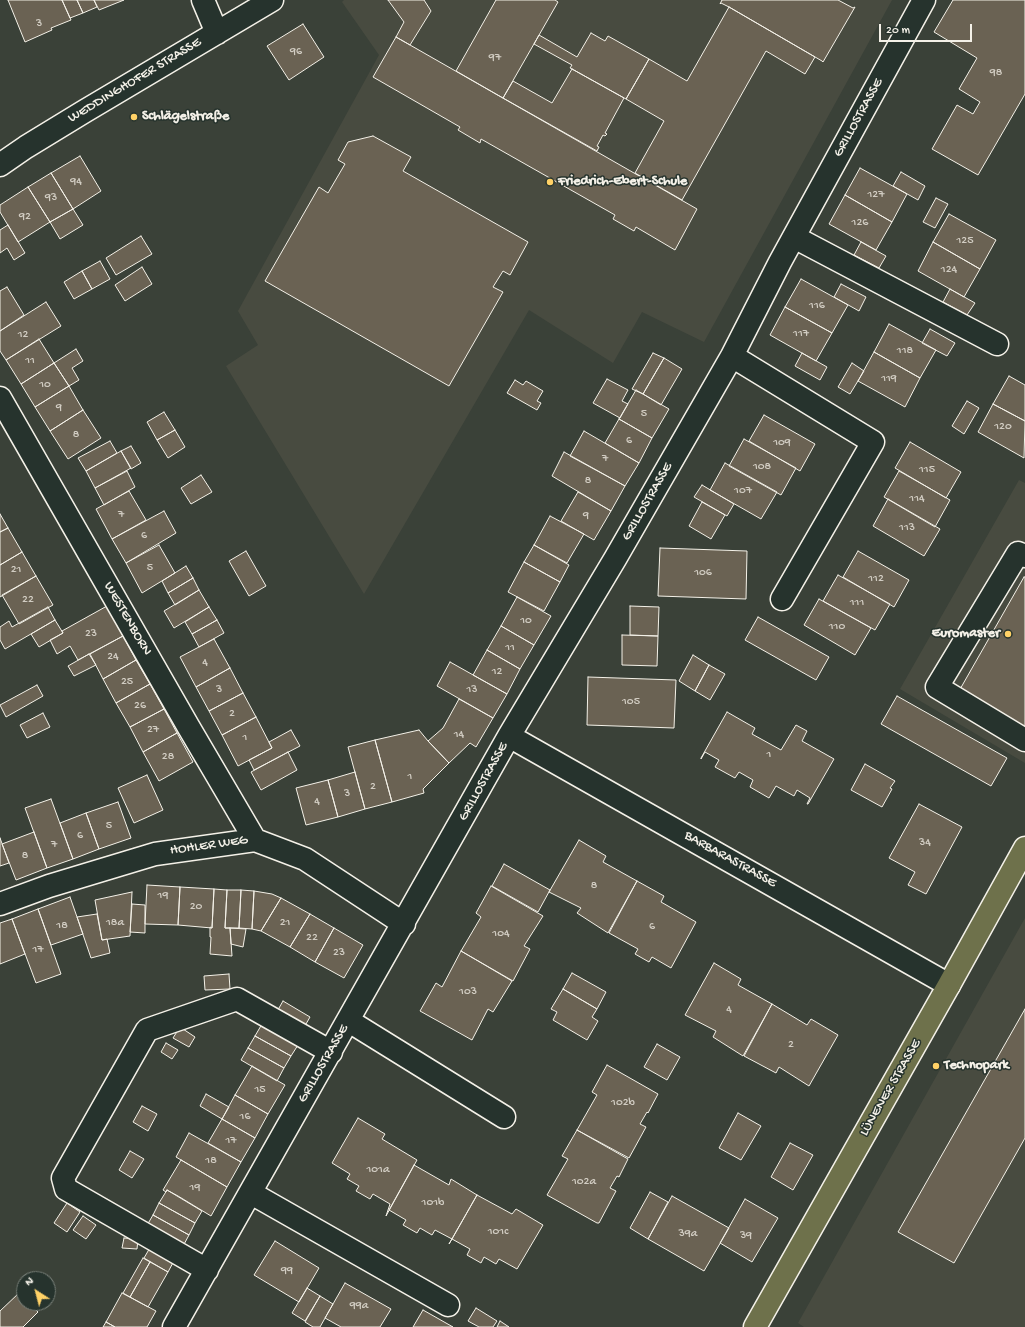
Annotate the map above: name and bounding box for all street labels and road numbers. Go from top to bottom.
street label: WEDDINGHOFER STRASSE [65,35,205,127]
street label: GRILLOSTRASSE [830,76,888,160]
street label: GRILLOSTRASSE [619,460,677,544]
street label: WESTENBORN [99,579,155,659]
street label: GRILLOSTRASSE [455,740,513,824]
street label: BARBARASTRASSE [681,828,779,892]
street label: HOHLER WEG [169,832,249,860]
street label: GRILLOSTRASSE [295,1022,353,1106]
street label: LÜNENER STRASSE [857,1037,925,1139]

